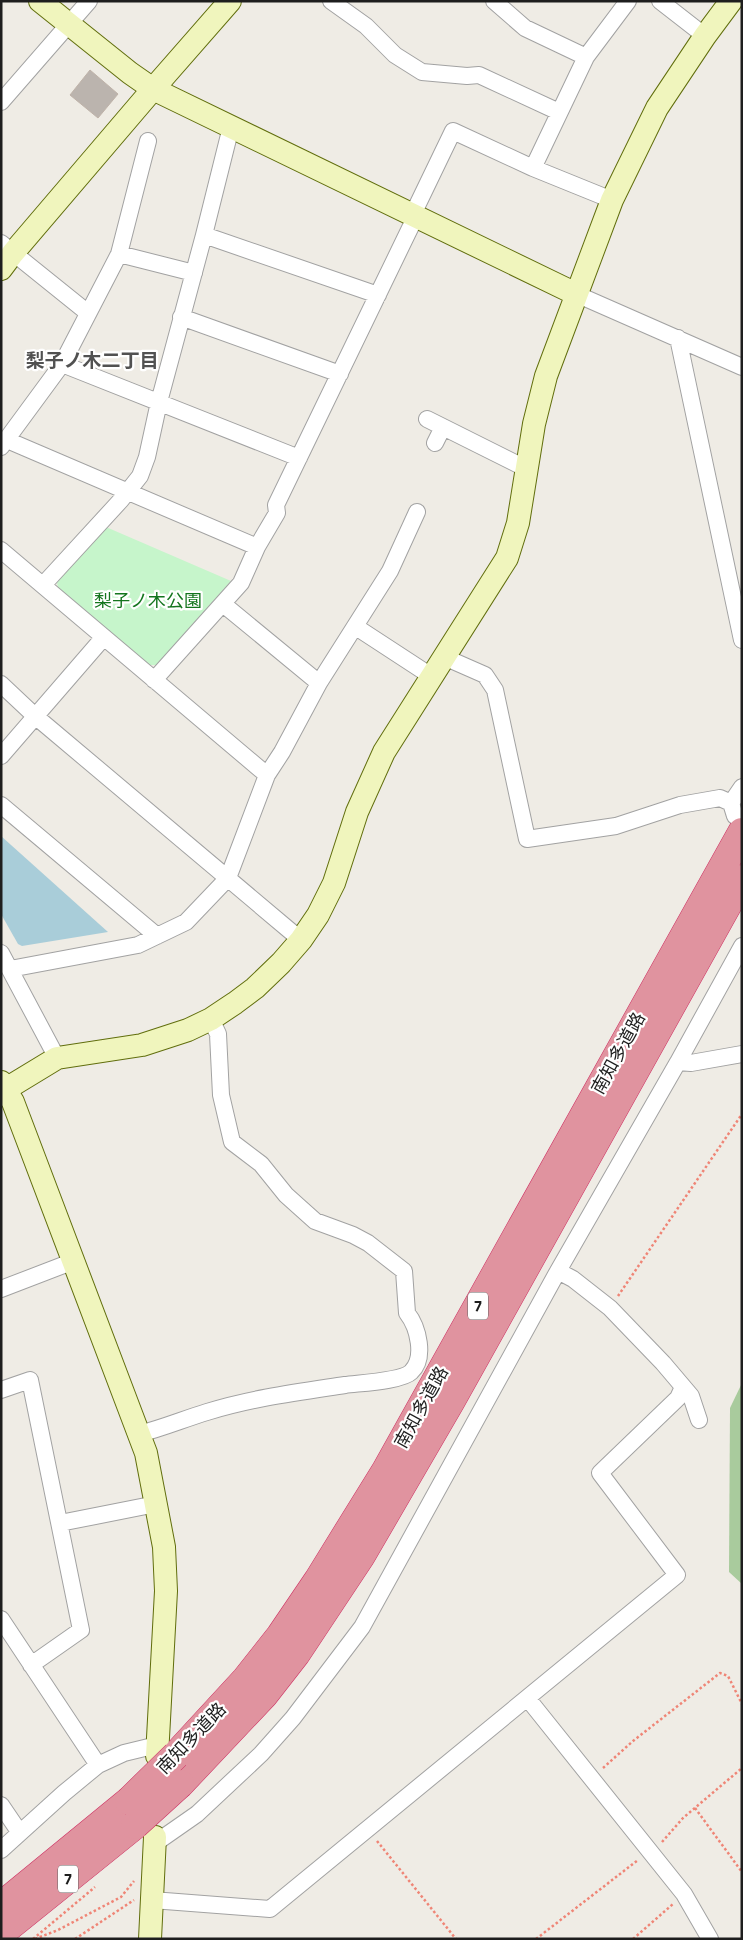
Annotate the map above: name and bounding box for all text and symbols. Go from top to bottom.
district label: 梨子ノ木二丁目 [25,345,159,374]
park label: 梨子ノ木公園 [94,587,202,614]
street label: 南知多道路 [584,1007,652,1099]
road number: 7 [468,1292,488,1320]
street label: 南知多道路 [387,1361,455,1453]
street label: 南知多道路 [150,1696,232,1780]
road number: 7 [58,1866,78,1892]

